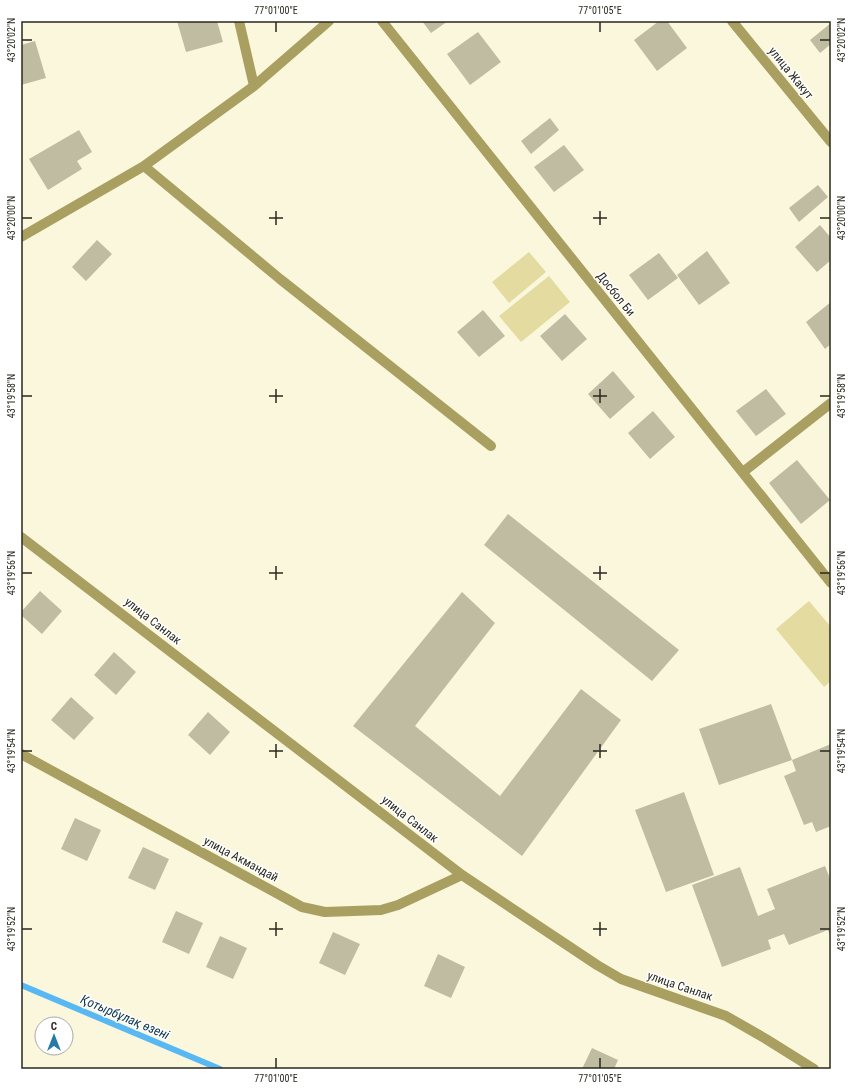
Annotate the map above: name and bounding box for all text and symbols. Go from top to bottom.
text: 77°01'00"E [254,5,298,16]
text: 77°01'05"E [578,5,622,16]
text: 43°20'02"N [6,18,17,62]
text: 43°20'02"N [836,18,847,62]
street label: улица Жакут [766,44,816,102]
text: 43°20'00"N [6,196,17,240]
text: 43°20'00"N [836,196,847,240]
street label: Досбол Би [594,269,638,319]
text: 43°19'58"N [6,374,17,418]
text: 43°19'58"N [836,374,847,418]
text: 43°19'56"N [6,551,17,595]
text: 43°19'56"N [836,551,847,595]
street label: улица Санлак [122,595,184,648]
text: 43°19'54"N [6,729,17,773]
text: 43°19'54"N [836,729,847,773]
street label: улица Санлак [379,793,441,846]
street label: улица Акмандай [201,833,281,885]
text: 43°19'52"N [6,907,17,951]
text: 43°19'52"N [836,907,847,951]
street label: улица Санлак [646,968,715,1004]
water label: Қотырбұлақ өзені [78,992,172,1043]
north arrow [34,1016,74,1056]
text: С [51,1020,57,1033]
text: 77°01'00"E [254,1073,298,1084]
text: 77°01'05"E [578,1073,622,1084]

